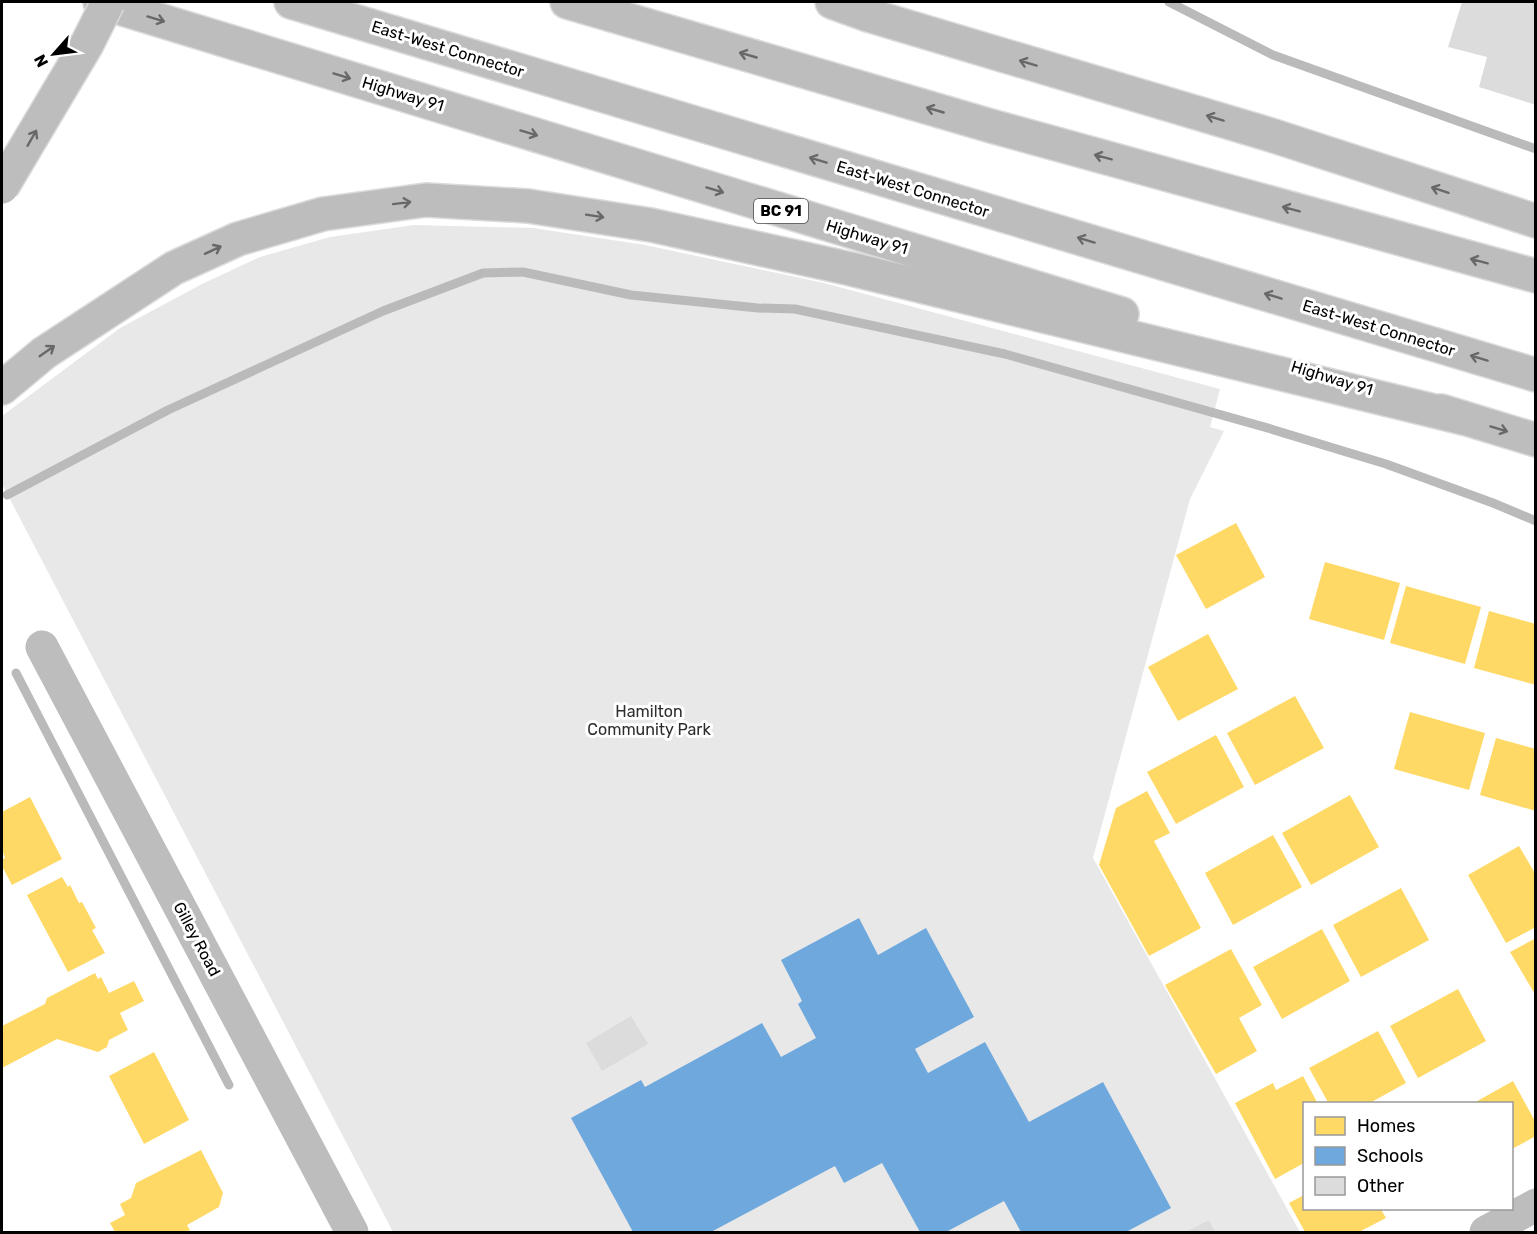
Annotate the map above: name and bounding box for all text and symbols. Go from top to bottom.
one-way arrow [146,14,165,25]
street label: East-West Connector [369,17,527,81]
north arrow [24,24,84,84]
one-way arrow [739,49,758,60]
text: N [30,51,52,70]
one-way arrow [1019,57,1038,68]
one-way arrow [332,71,351,82]
street label: Highway 91 [360,73,446,115]
one-way arrow [926,104,945,115]
one-way arrow [1206,112,1225,123]
one-way arrow [519,128,538,139]
one-way arrow [27,130,39,147]
one-way arrow [1094,151,1113,162]
one-way arrow [809,154,828,165]
street label: East-West Connector [834,157,992,221]
one-way arrow [1431,184,1450,195]
one-way arrow [705,185,724,196]
one-way arrow [391,198,411,209]
road number: BC 91 [754,199,808,223]
one-way arrow [1282,203,1301,214]
one-way arrow [585,211,605,222]
street label: Highway 91 [824,216,910,258]
one-way arrow [1077,234,1096,245]
one-way arrow [204,244,222,255]
one-way arrow [1470,255,1489,266]
one-way arrow [1263,290,1282,301]
street label: East-West Connector [1300,296,1458,360]
one-way arrow [39,345,55,357]
one-way arrow [1470,352,1489,363]
street label: Highway 91 [1289,357,1375,399]
one-way arrow [1489,424,1508,435]
park label: Hamilton Community Park [587,702,711,739]
street label: Gilley Road [169,899,225,979]
legend [1303,1102,1513,1210]
text: Homes [1357,1115,1415,1137]
text: Schools [1357,1145,1423,1167]
text: Other [1357,1175,1404,1197]

